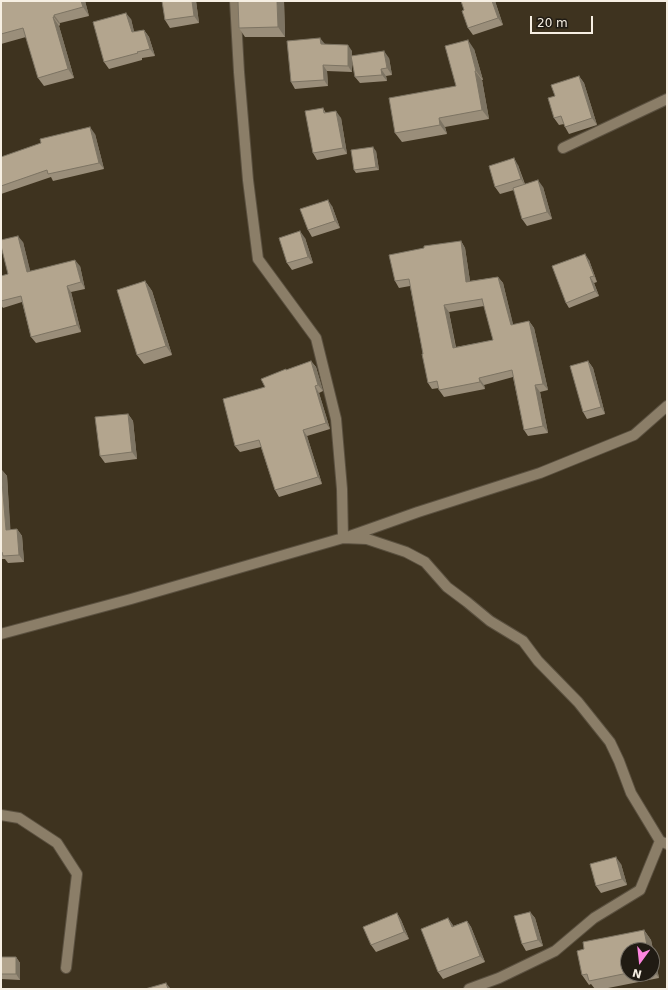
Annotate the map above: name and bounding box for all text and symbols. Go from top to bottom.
scale bar [532,8,595,34]
text: 20 m [537,16,568,30]
north arrow [620,942,660,982]
text: N [631,966,643,981]

